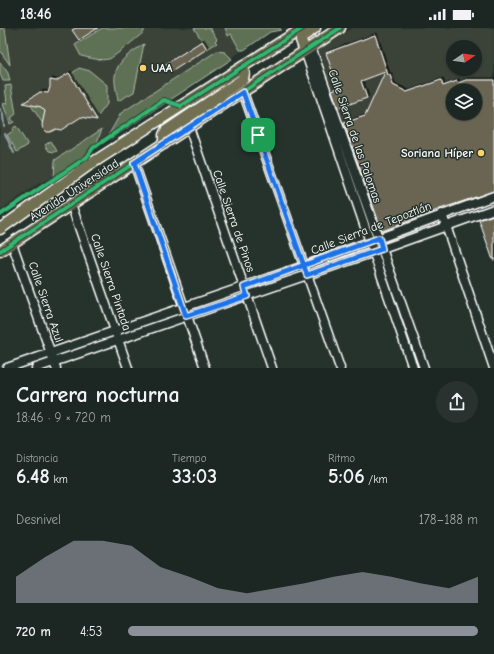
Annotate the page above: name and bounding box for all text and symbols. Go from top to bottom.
text: 18:46 [20,5,52,23]
north arrow [446,40,482,76]
map controls [446,40,482,120]
place label: UAA [151,61,173,75]
marker: UAA [138,63,148,73]
street label: Calle Sierra de las Palomas [326,67,384,205]
button: layers [446,84,482,120]
pin [241,118,275,152]
icon: arrive [247,124,269,146]
place label: Soriana Híper [401,146,473,160]
marker: Soriana Híper [476,148,486,158]
street label: Avenida Universidad [27,156,121,224]
street label: Calle Sierra de Pinos [210,168,258,274]
street label: Calle Sierra de Tepoztlán [309,199,433,257]
street label: Calle Sierra Pintada [88,232,134,332]
street label: Calle Sierra Azul [26,260,66,344]
button: share [436,381,478,423]
text: Carrera nocturna [16,382,180,408]
text: 18:46 · 9 × 720 m [16,410,111,425]
text: Distancia [16,452,58,465]
text: Tiempo [172,452,207,465]
text: Ritmo [328,452,355,465]
text: 6.48 [16,465,50,488]
text: 33:03 [172,465,217,488]
text: 5:06 [328,465,365,488]
text: km [50,473,68,486]
text: /km [365,473,388,486]
text: Desnivel [16,512,61,527]
text: 178–188 m [419,512,478,527]
text: 720 m [16,624,51,639]
text: 4:53 [80,624,102,639]

